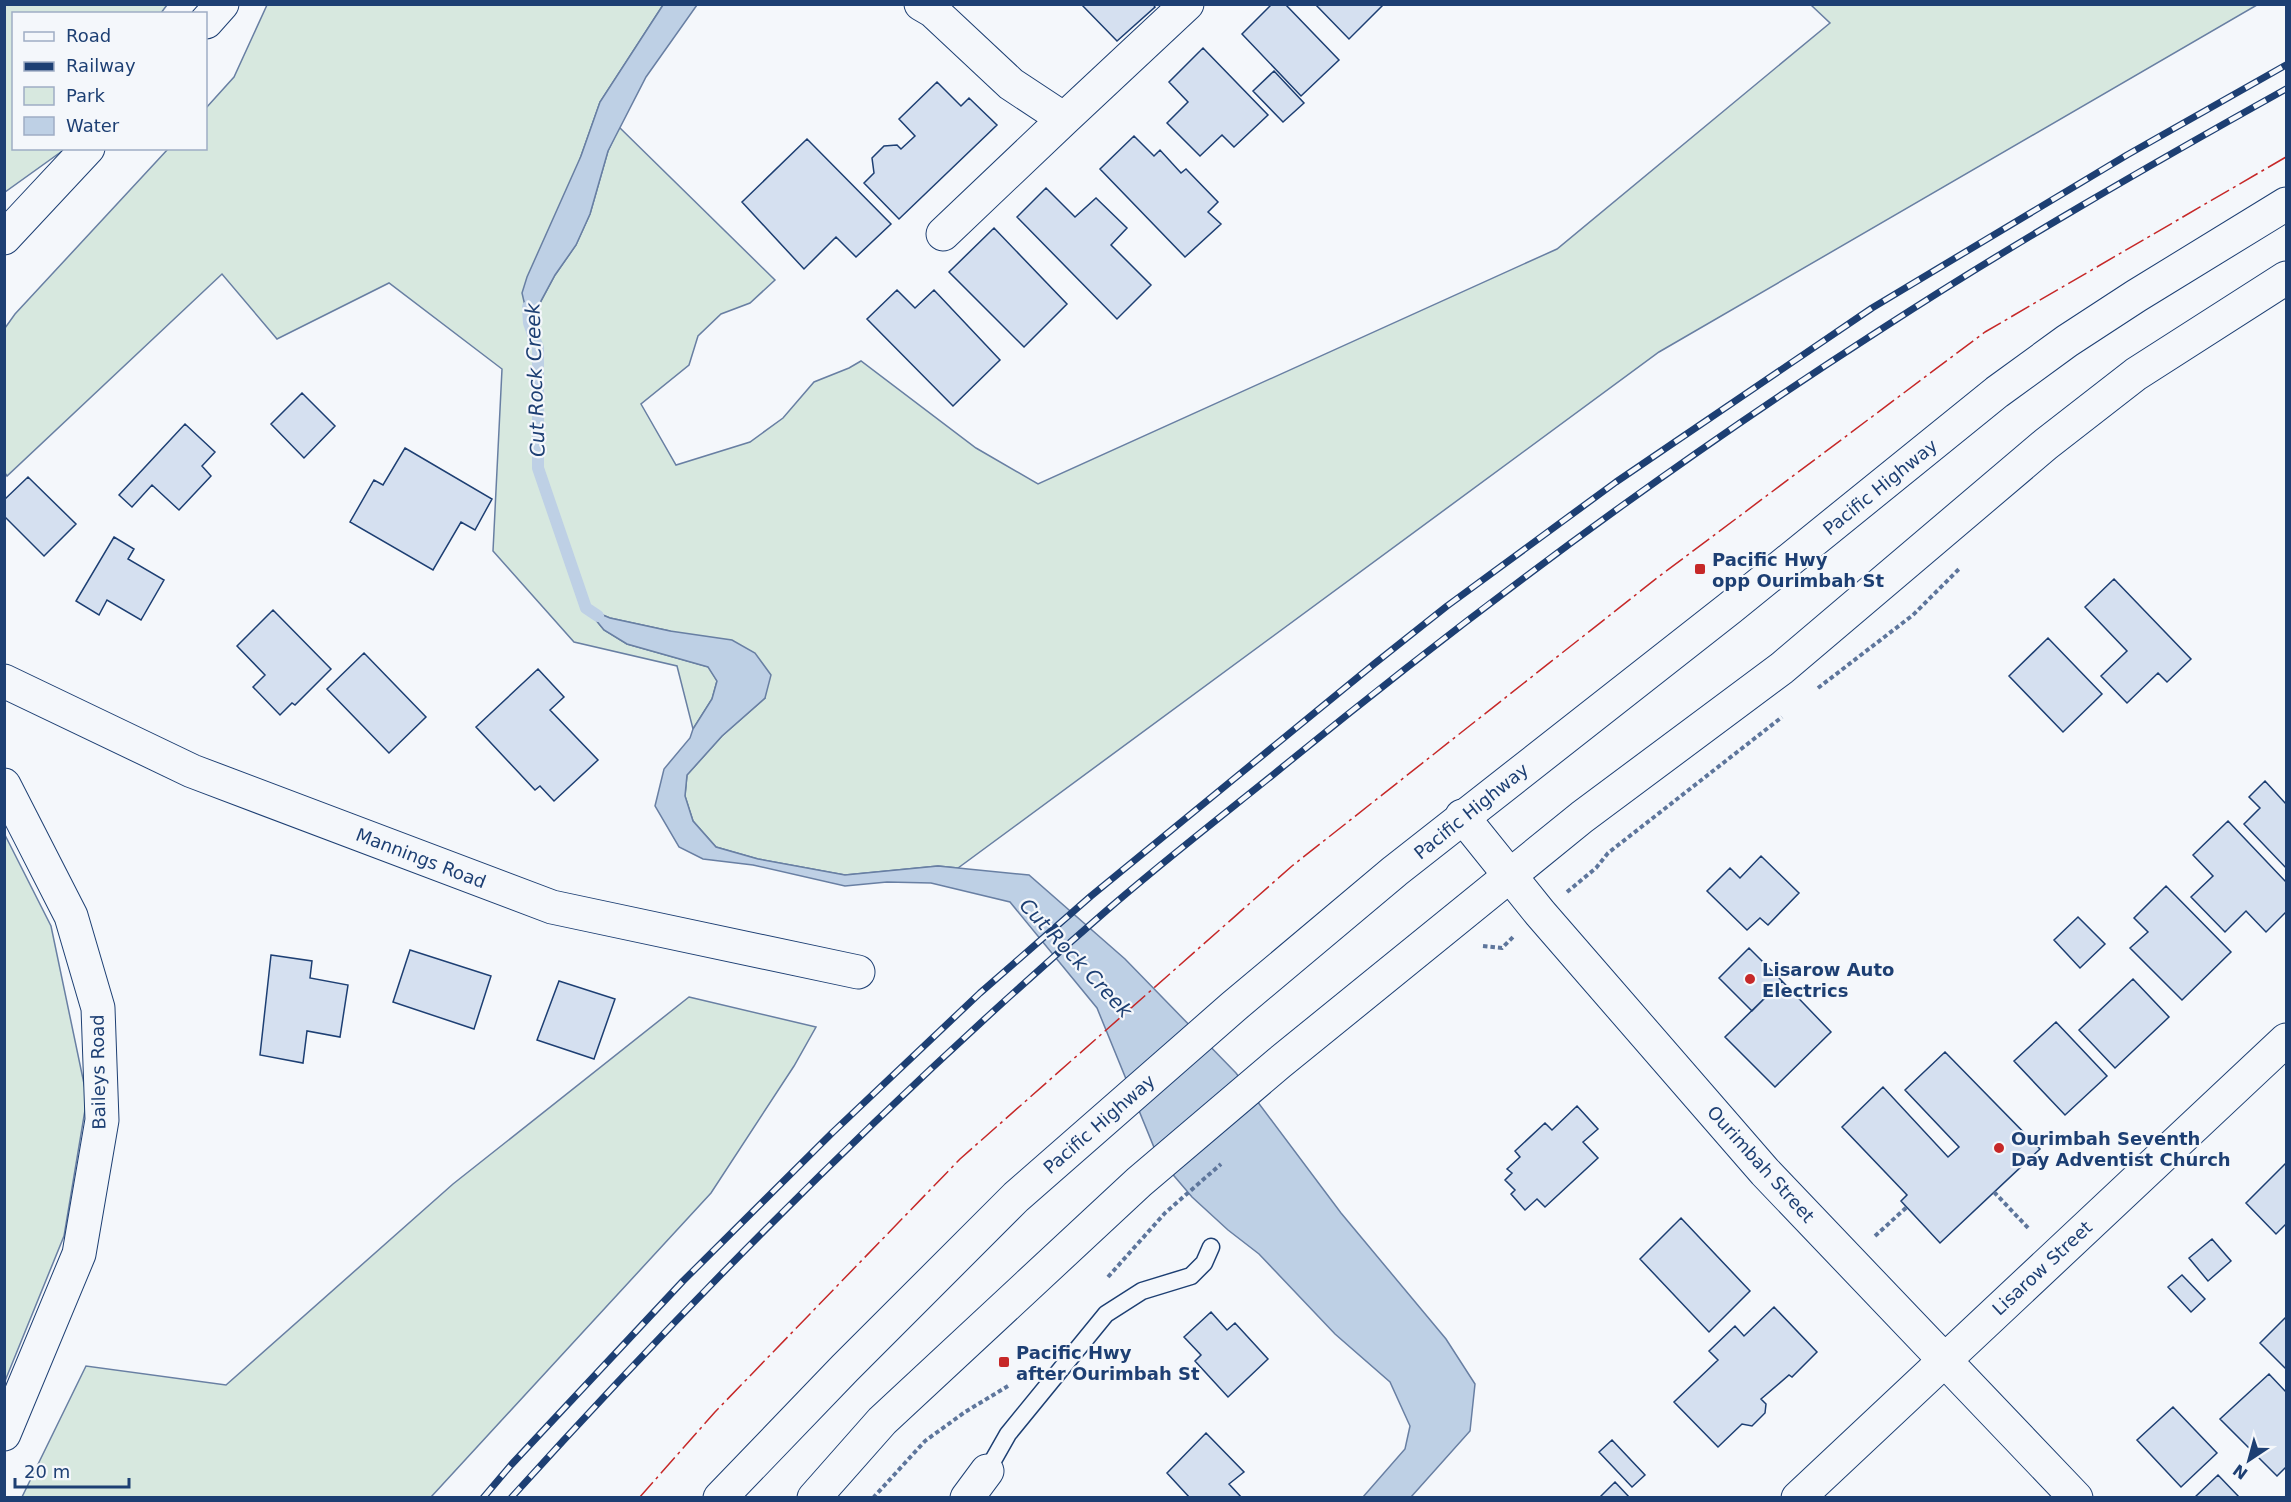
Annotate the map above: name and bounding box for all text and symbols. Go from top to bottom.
legend [12,12,207,150]
text: Road [66,25,111,46]
text: Railway [66,55,136,76]
text: Park [66,85,105,106]
text: Water [66,115,120,136]
water label: Cut Rock Creek [520,301,550,458]
street label: Pacific Highway [1819,434,1942,539]
place label: Pacific Hwy opp Ourimbah St [1712,549,1884,591]
marker: Pacific Hwy opp Ourimbah St [1693,562,1707,576]
street label: Pacific Highway [1410,758,1533,863]
street label: Mannings Road [353,824,489,892]
water label: Cut Rock Creek [1015,893,1138,1024]
place label: Lisarow Auto Electrics [1762,959,1894,1001]
marker: Lisarow Auto Electrics [1743,972,1757,986]
street label: Baileys Road [86,1014,110,1130]
street label: Pacific Highway [1039,1070,1159,1178]
street label: Ourimbah Street [1703,1101,1819,1227]
place label: Ourimbah Seventh Day Adventist Church [2011,1128,2231,1170]
marker: Ourimbah Seventh Day Adventist Church [1992,1141,2006,1155]
street label: Lisarow Street [1988,1216,2096,1320]
place label: Pacific Hwy after Ourimbah St [1016,1342,1200,1384]
marker: Pacific Hwy after Ourimbah St [997,1355,1011,1369]
north arrow [2219,1430,2279,1490]
scale bar [15,1451,129,1489]
text: N [2229,1460,2251,1483]
text: 20 m [24,1461,70,1482]

